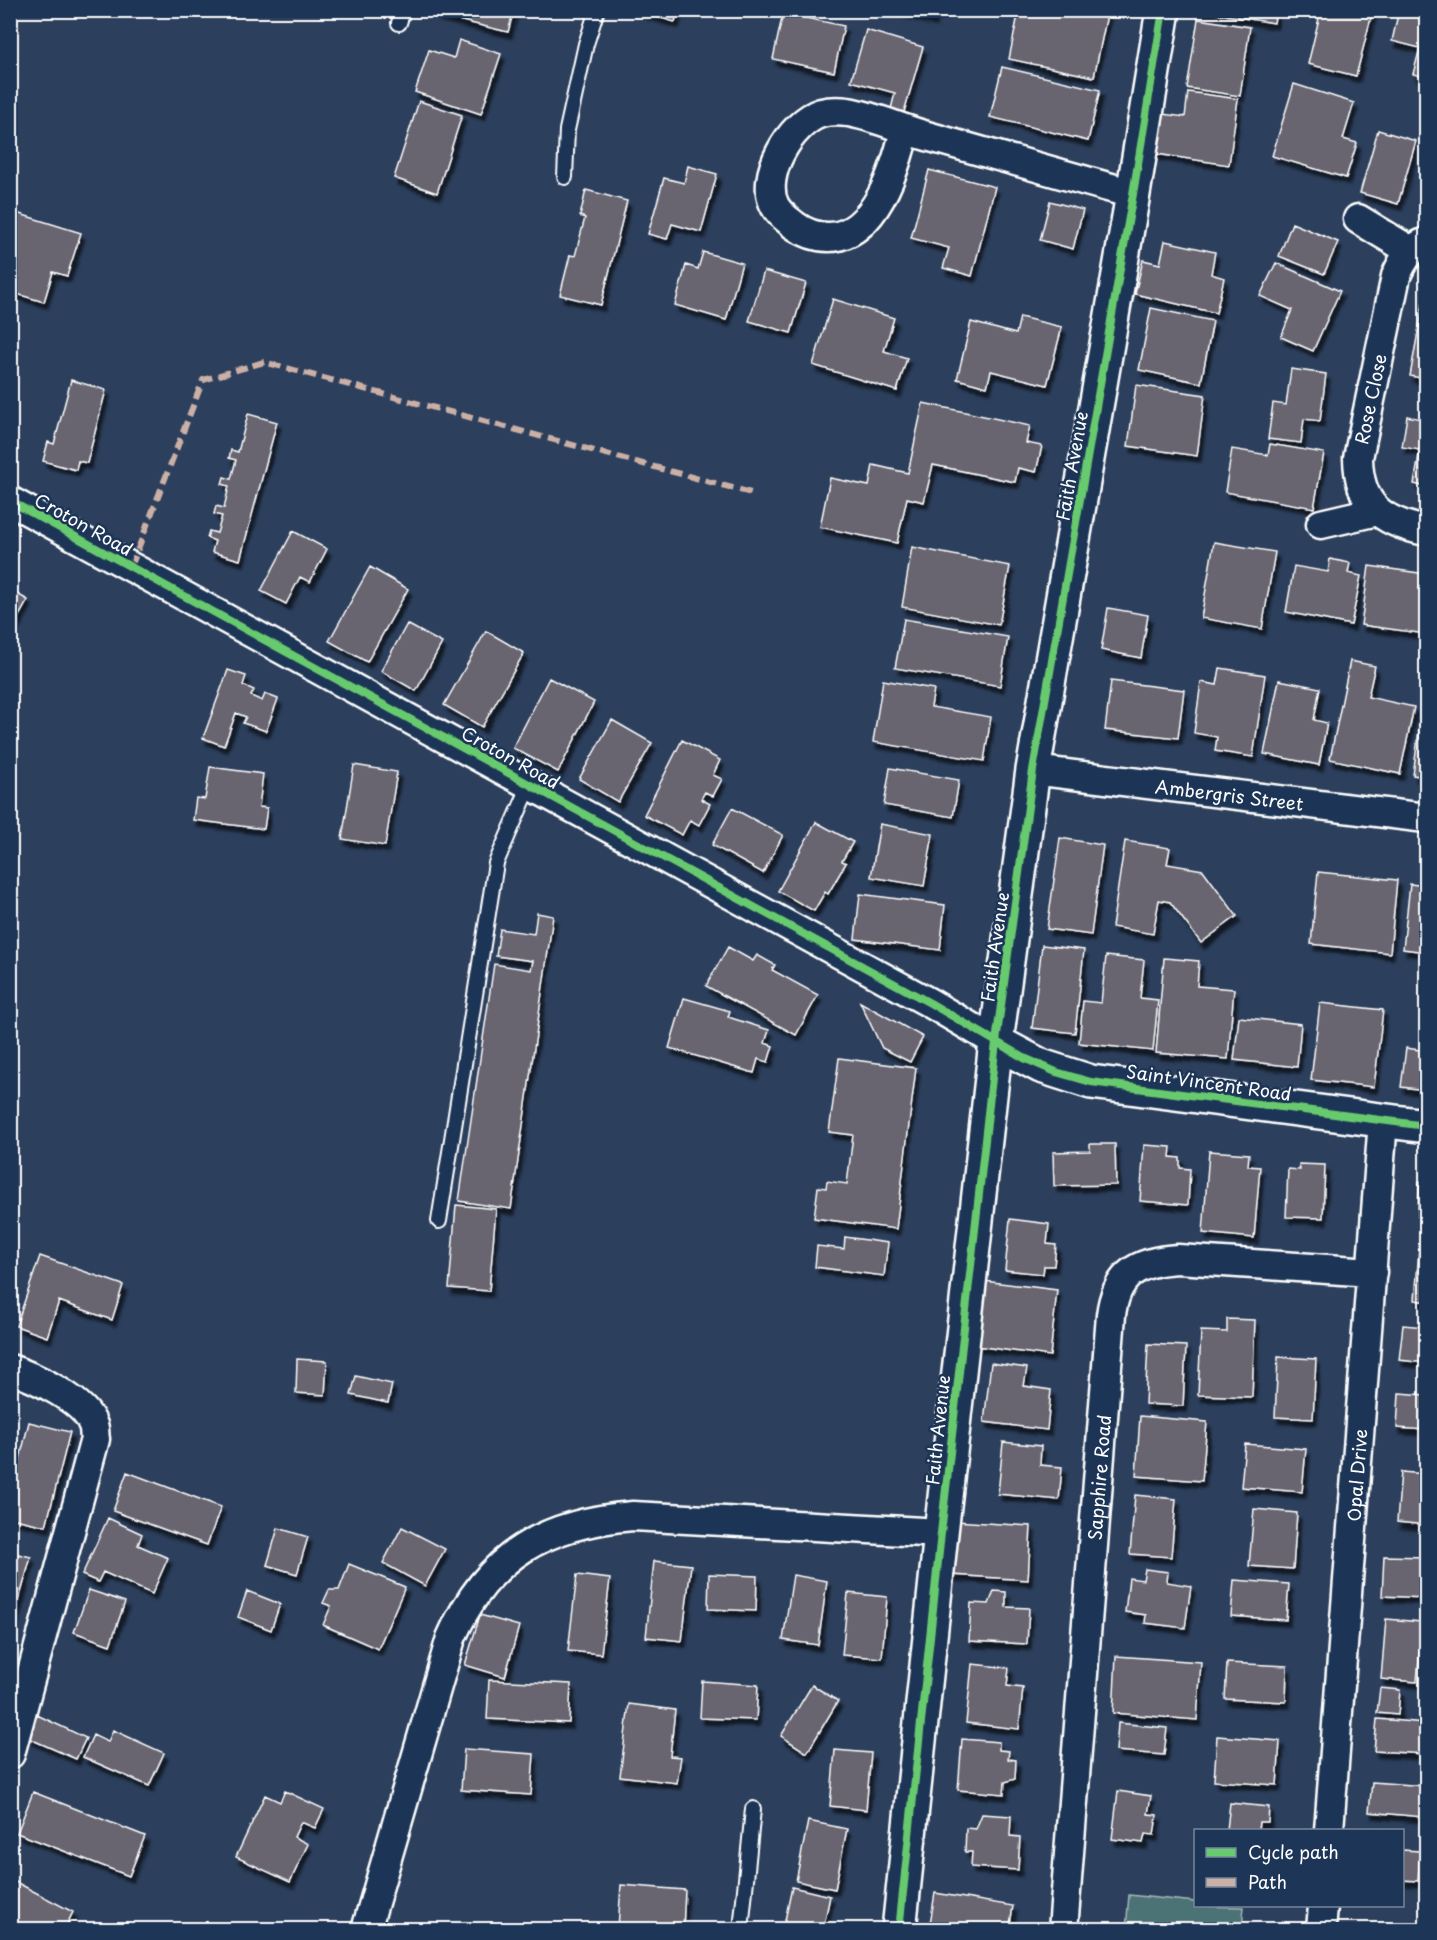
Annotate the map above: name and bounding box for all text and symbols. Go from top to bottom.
street label: Rose Close [1347,351,1393,447]
street label: Faith Avenue [1048,409,1094,523]
street label: Croton Road [30,486,138,562]
street label: Croton Road [457,719,565,795]
street label: Ambergris Street [1154,772,1305,816]
street label: Faith Avenue [973,890,1015,1004]
street label: Saint Vincent Road [1125,1057,1293,1107]
street label: Faith Avenue [918,1374,956,1486]
street label: Sapphire Road [1080,1414,1117,1541]
street label: Opal Drive [1339,1428,1373,1522]
legend [1194,1829,1404,1907]
text: Cycle path [1248,1838,1339,1865]
text: Path [1248,1868,1287,1895]

